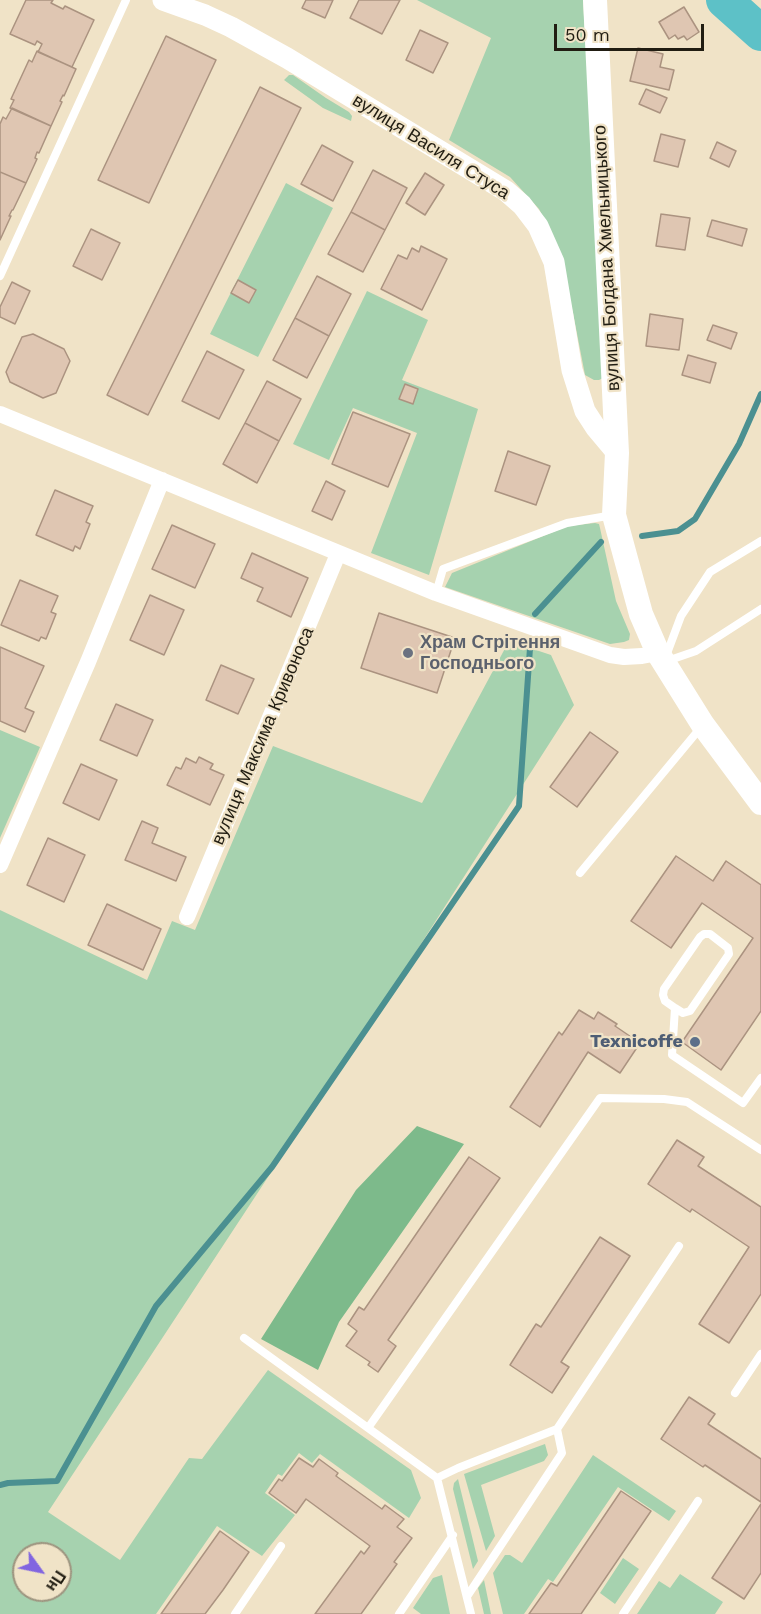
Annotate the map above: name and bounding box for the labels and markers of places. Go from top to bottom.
place label: Храм Стрітення Господнього [420,632,560,674]
marker: Храм Стрітення Господнього [401,646,415,660]
place label: Texnicoffe [590,1031,683,1053]
marker: Texnicoffe [688,1035,702,1049]

